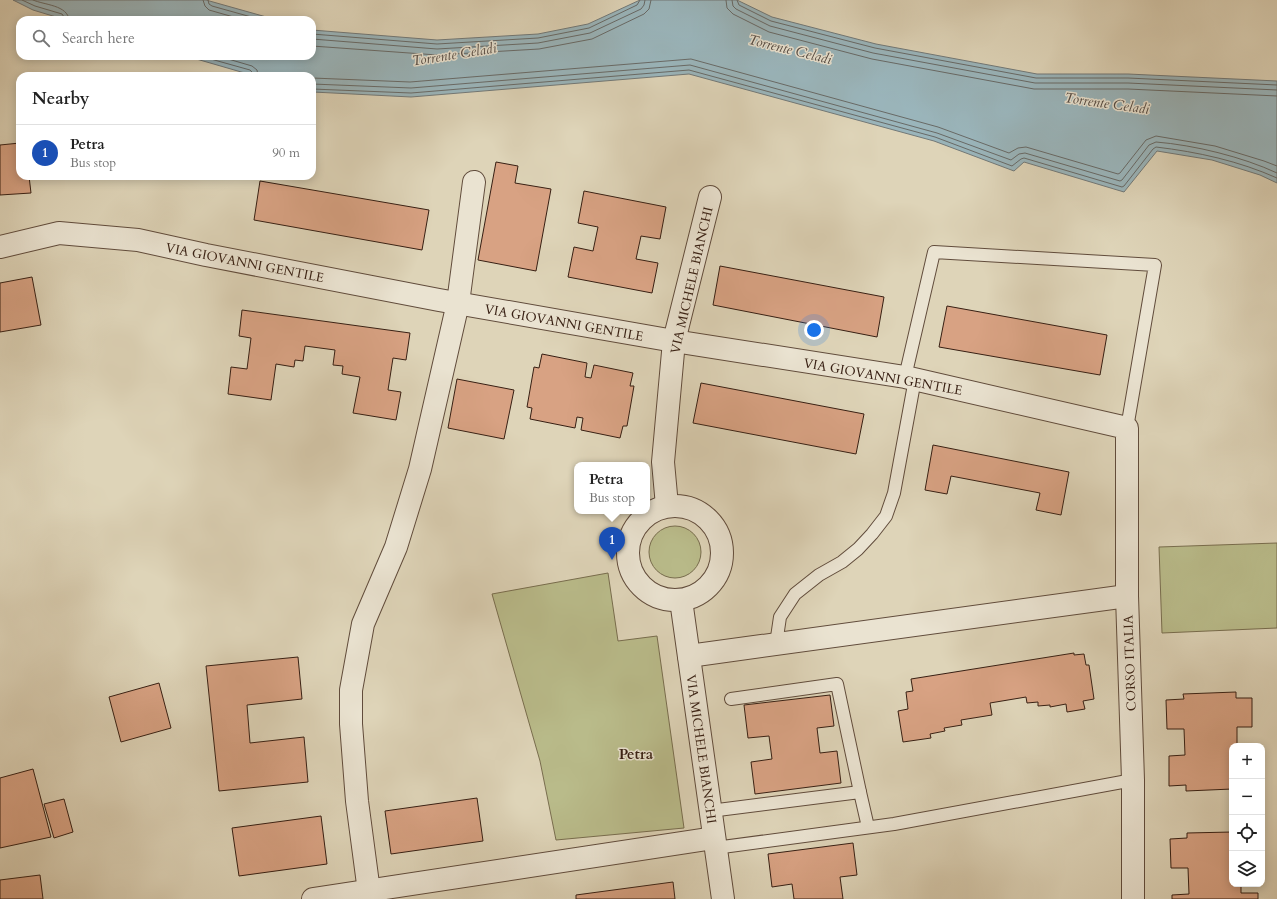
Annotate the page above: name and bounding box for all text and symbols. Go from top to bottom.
search box [16,16,316,60]
icon: search [30,27,52,49]
text: Search here [62,28,135,48]
water label: Torrente Celadi [746,30,834,69]
water label: Torrente Celadi [410,38,498,71]
text: Nearby [32,87,89,110]
water label: Torrente Celadi [1063,88,1151,119]
text: Petra [70,134,105,154]
text: 1 [42,144,48,162]
text: 90 m [272,144,300,162]
text: Bus stop [70,154,116,172]
street label: VIA MICHELE BIANCHI [666,205,718,356]
street label: VIA GIOVANNI GENTILE [164,239,325,287]
street label: VIA GIOVANNI GENTILE [483,300,645,346]
your location [804,320,824,340]
street label: VIA GIOVANNI GENTILE [802,354,964,400]
popup [574,462,650,514]
text: Petra [589,469,624,489]
text: Bus stop [589,489,635,507]
pin: 1 [599,527,625,560]
street label: CORSO ITALIA [1119,614,1141,711]
street label: VIA MICHELE BIANCHI [682,673,720,825]
map controls [1229,743,1265,887]
button: + [1229,743,1265,779]
district label: Petra [619,744,654,764]
button: − [1229,779,1265,815]
button: locate [1229,815,1265,851]
button: layers [1229,851,1265,887]

